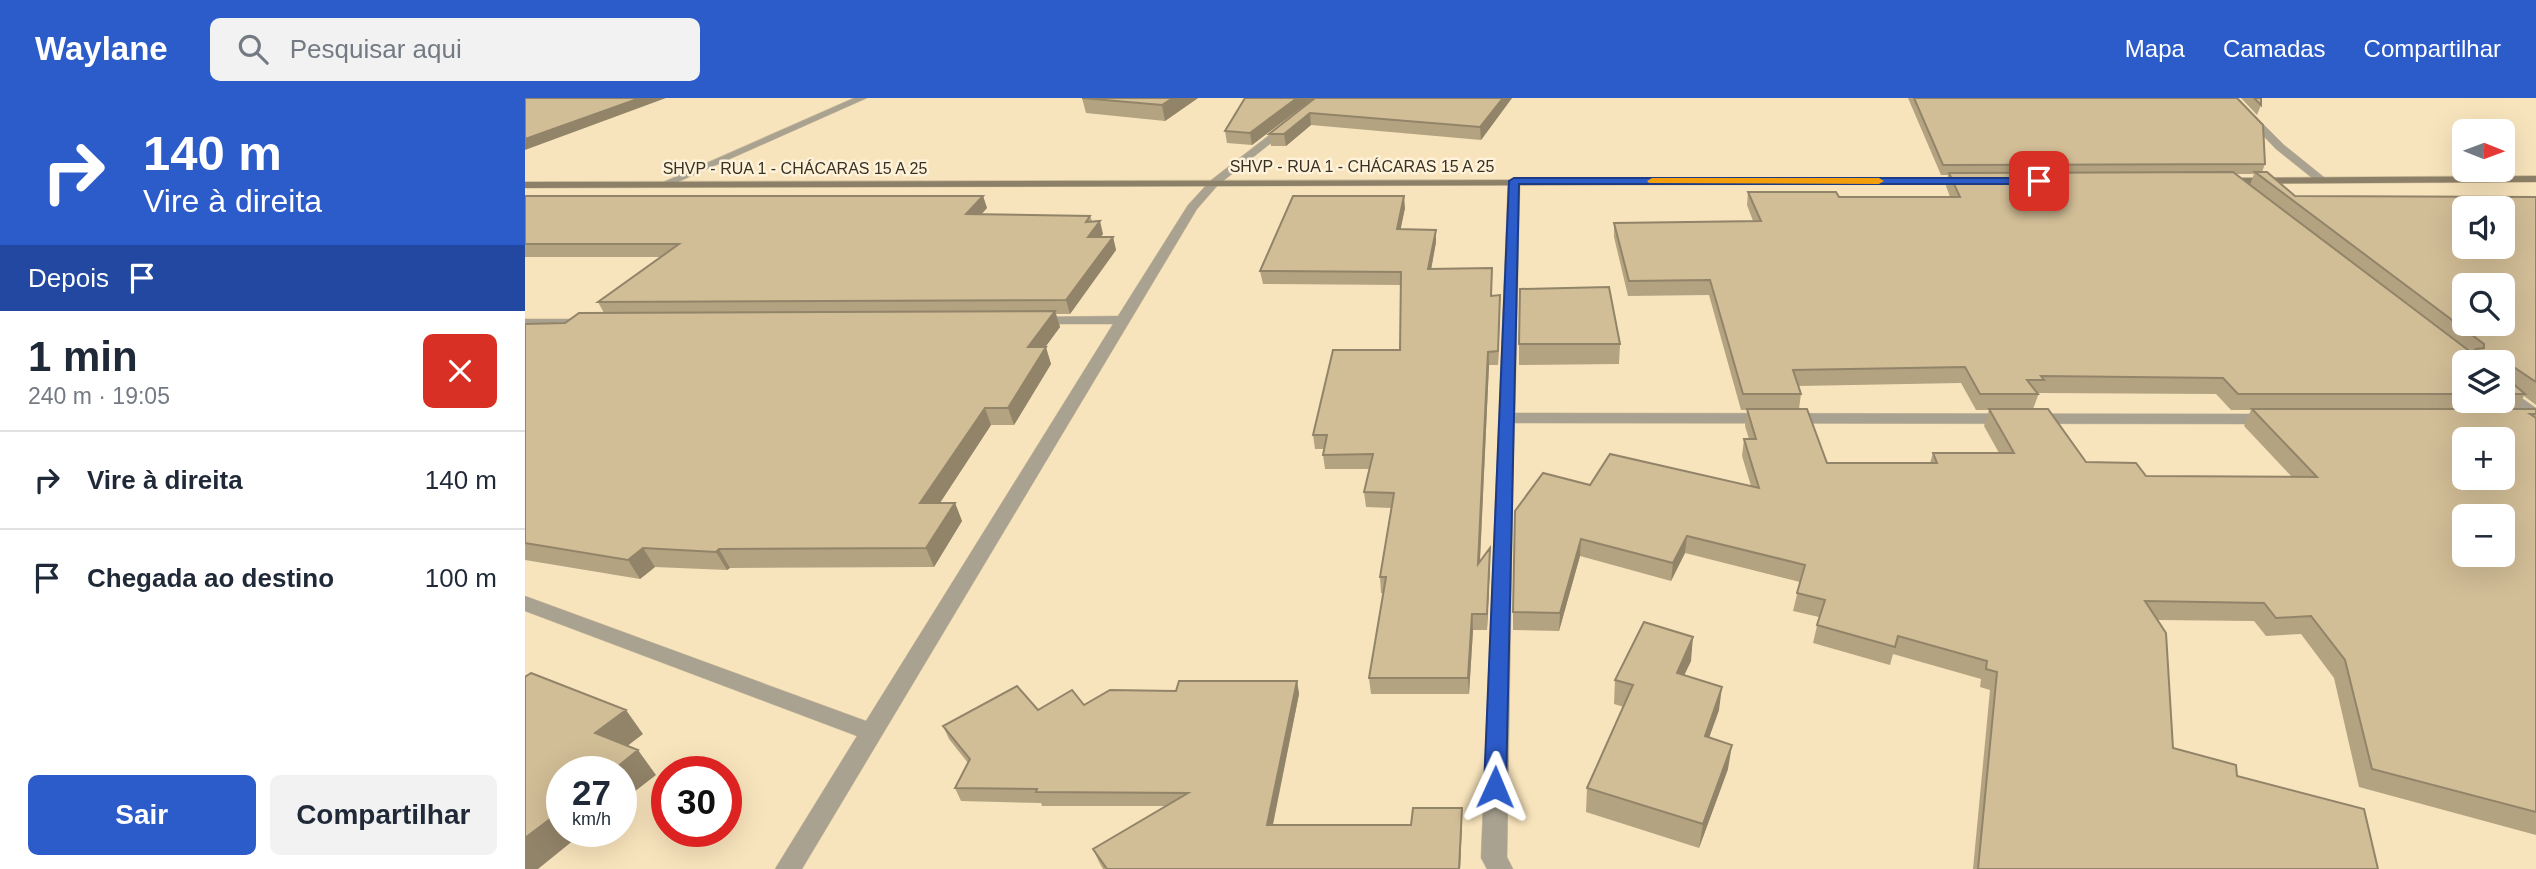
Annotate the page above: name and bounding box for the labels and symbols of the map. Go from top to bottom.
north arrow [2452,119,2515,182]
pin [2009,151,2069,211]
street label: SHVP - RUA 1 - CHÁCARAS 15 A 25 [1230,157,1494,175]
street label: SHVP - RUA 1 - CHÁCARAS 15 A 25 [663,159,927,177]
position arrow [1458,750,1532,824]
speed limit sign: 30 [651,756,742,847]

